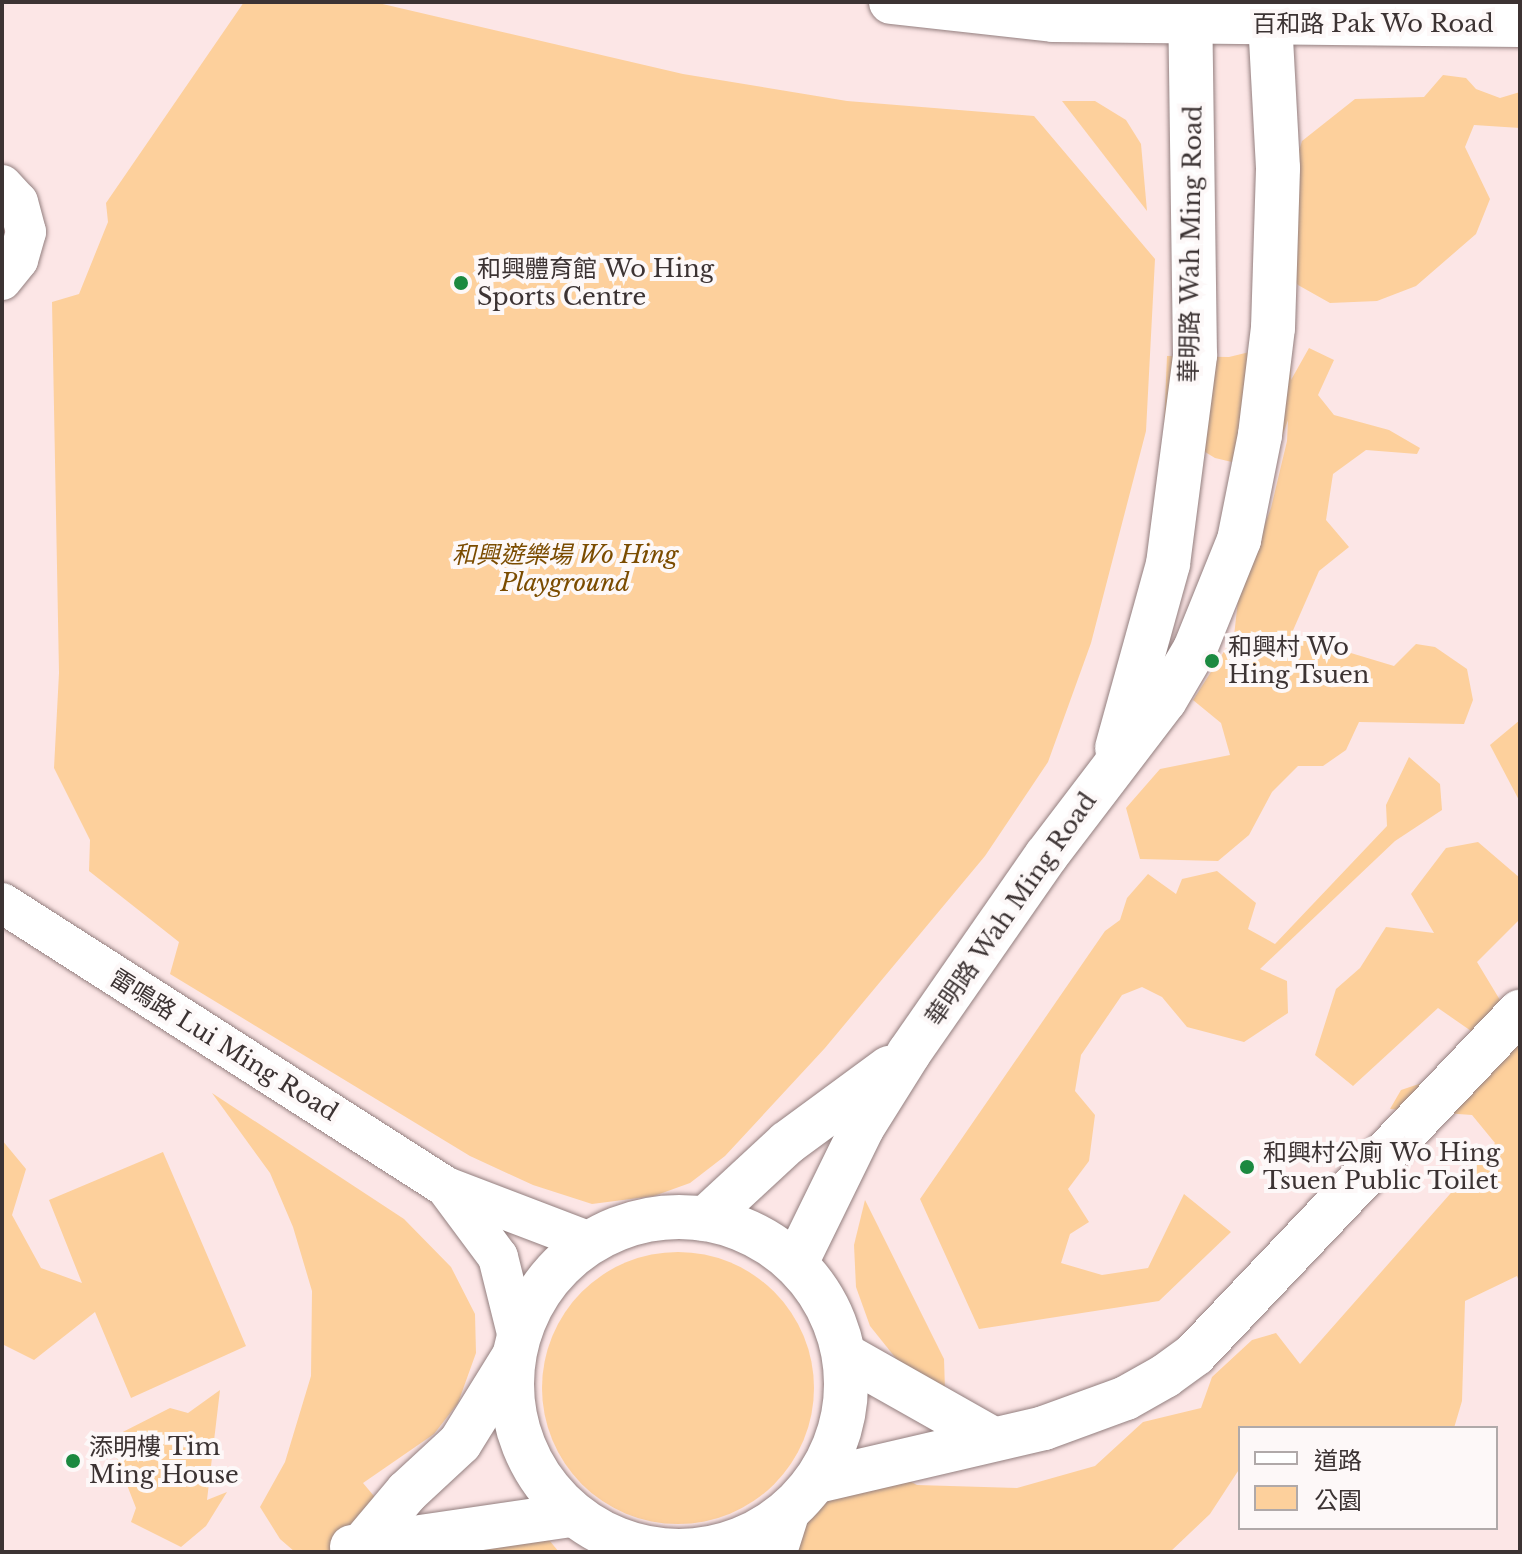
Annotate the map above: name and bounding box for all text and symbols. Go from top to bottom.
street label: 百和路 Pak Wo Road [1252,10,1494,38]
street label: 華明路 Wah Ming Road [1174,105,1208,383]
place label: 和興體育館 Wo Hing Sports Centre [477,255,714,311]
marker: 和興體育館 Wo Hing Sports Centre [452,274,470,292]
park label: 和興遊樂場 Wo Hing Playground [452,541,678,597]
place label: 和興村 Wo Hing Tsuen [1228,633,1370,689]
marker: 和興村 Wo Hing Tsuen [1203,652,1221,670]
street label: 華明路 Wah Ming Road [920,787,1102,1031]
street label: 雷鳴路 Lui Ming Road [105,963,343,1127]
place label: 和興村公廁 Wo Hing Tsuen Public Toilet [1263,1139,1500,1195]
marker: 和興村公廁 Wo Hing Tsuen Public Toilet [1238,1158,1256,1176]
legend [1238,1426,1498,1530]
place label: 添明樓 Tim Ming House [89,1433,239,1489]
text: 道路 [1314,1446,1362,1475]
marker: 添明樓 Tim Ming House [64,1452,82,1470]
text: 公園 [1314,1486,1362,1515]

